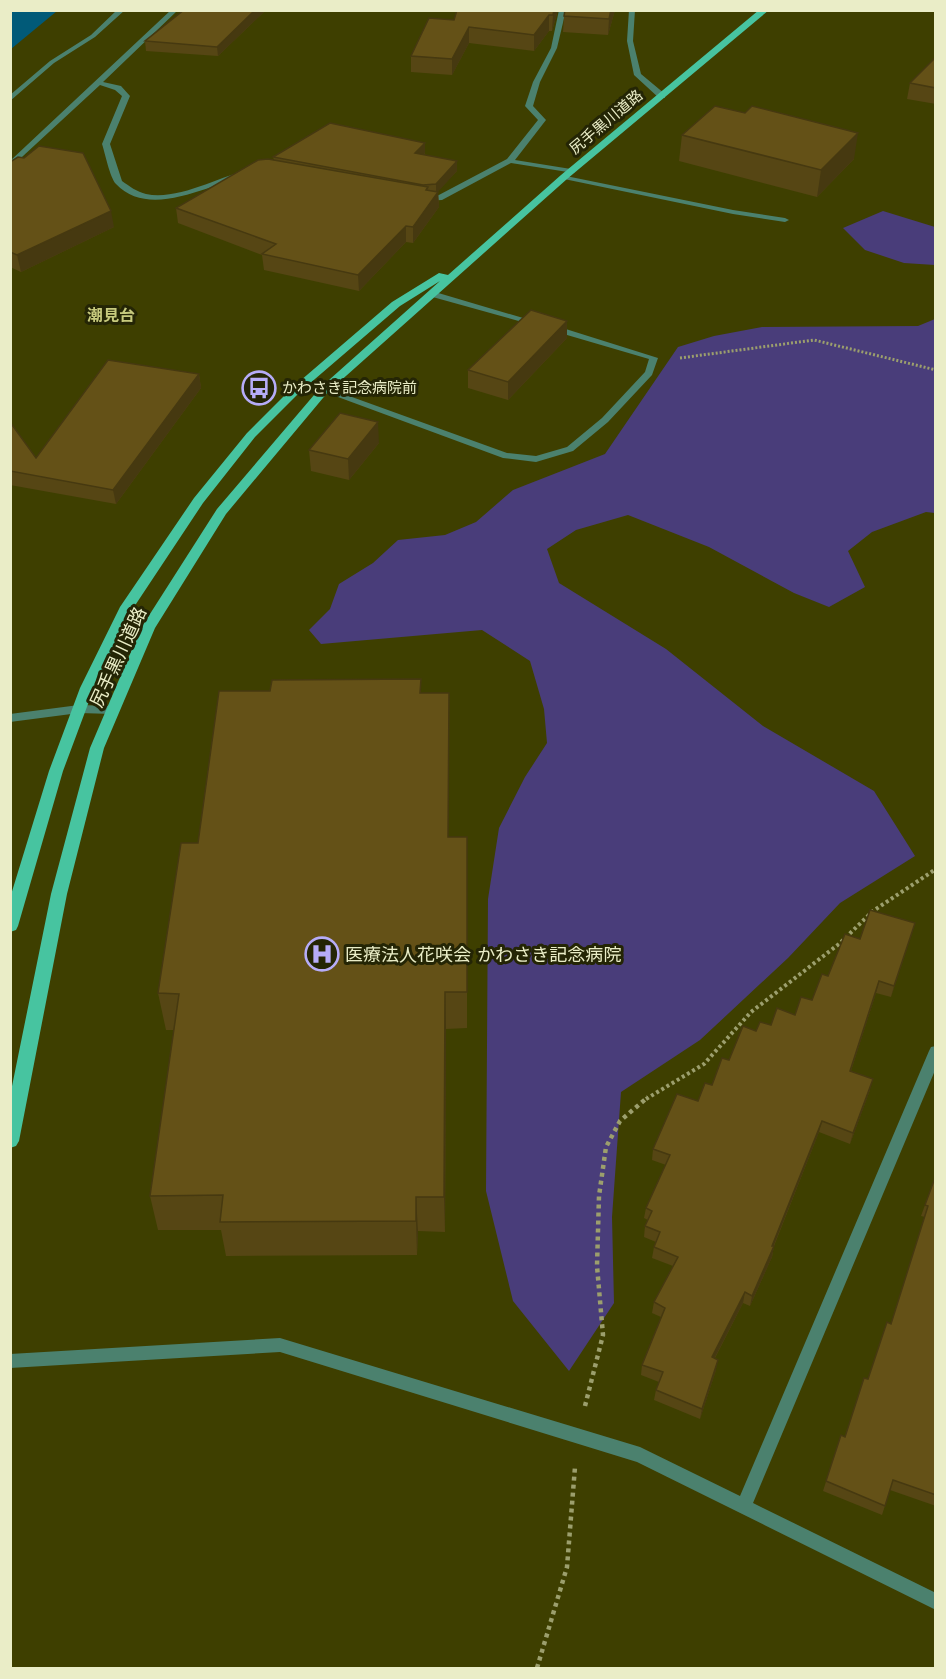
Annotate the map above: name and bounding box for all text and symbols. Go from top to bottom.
street label: 尻手黒川道路 [566,86,646,158]
district label: 潮見台 [87,306,135,325]
bus stop icon: かわさき記念病院前 [241,370,277,406]
place label: かわさき記念病院前 [282,379,417,397]
street label: 尻手黒川道路 [86,604,150,710]
hospital icon: 医療法人花咲会 かわさき記念病院 [304,936,340,972]
place label: 医療法人花咲会 かわさき記念病院 [345,944,621,965]

